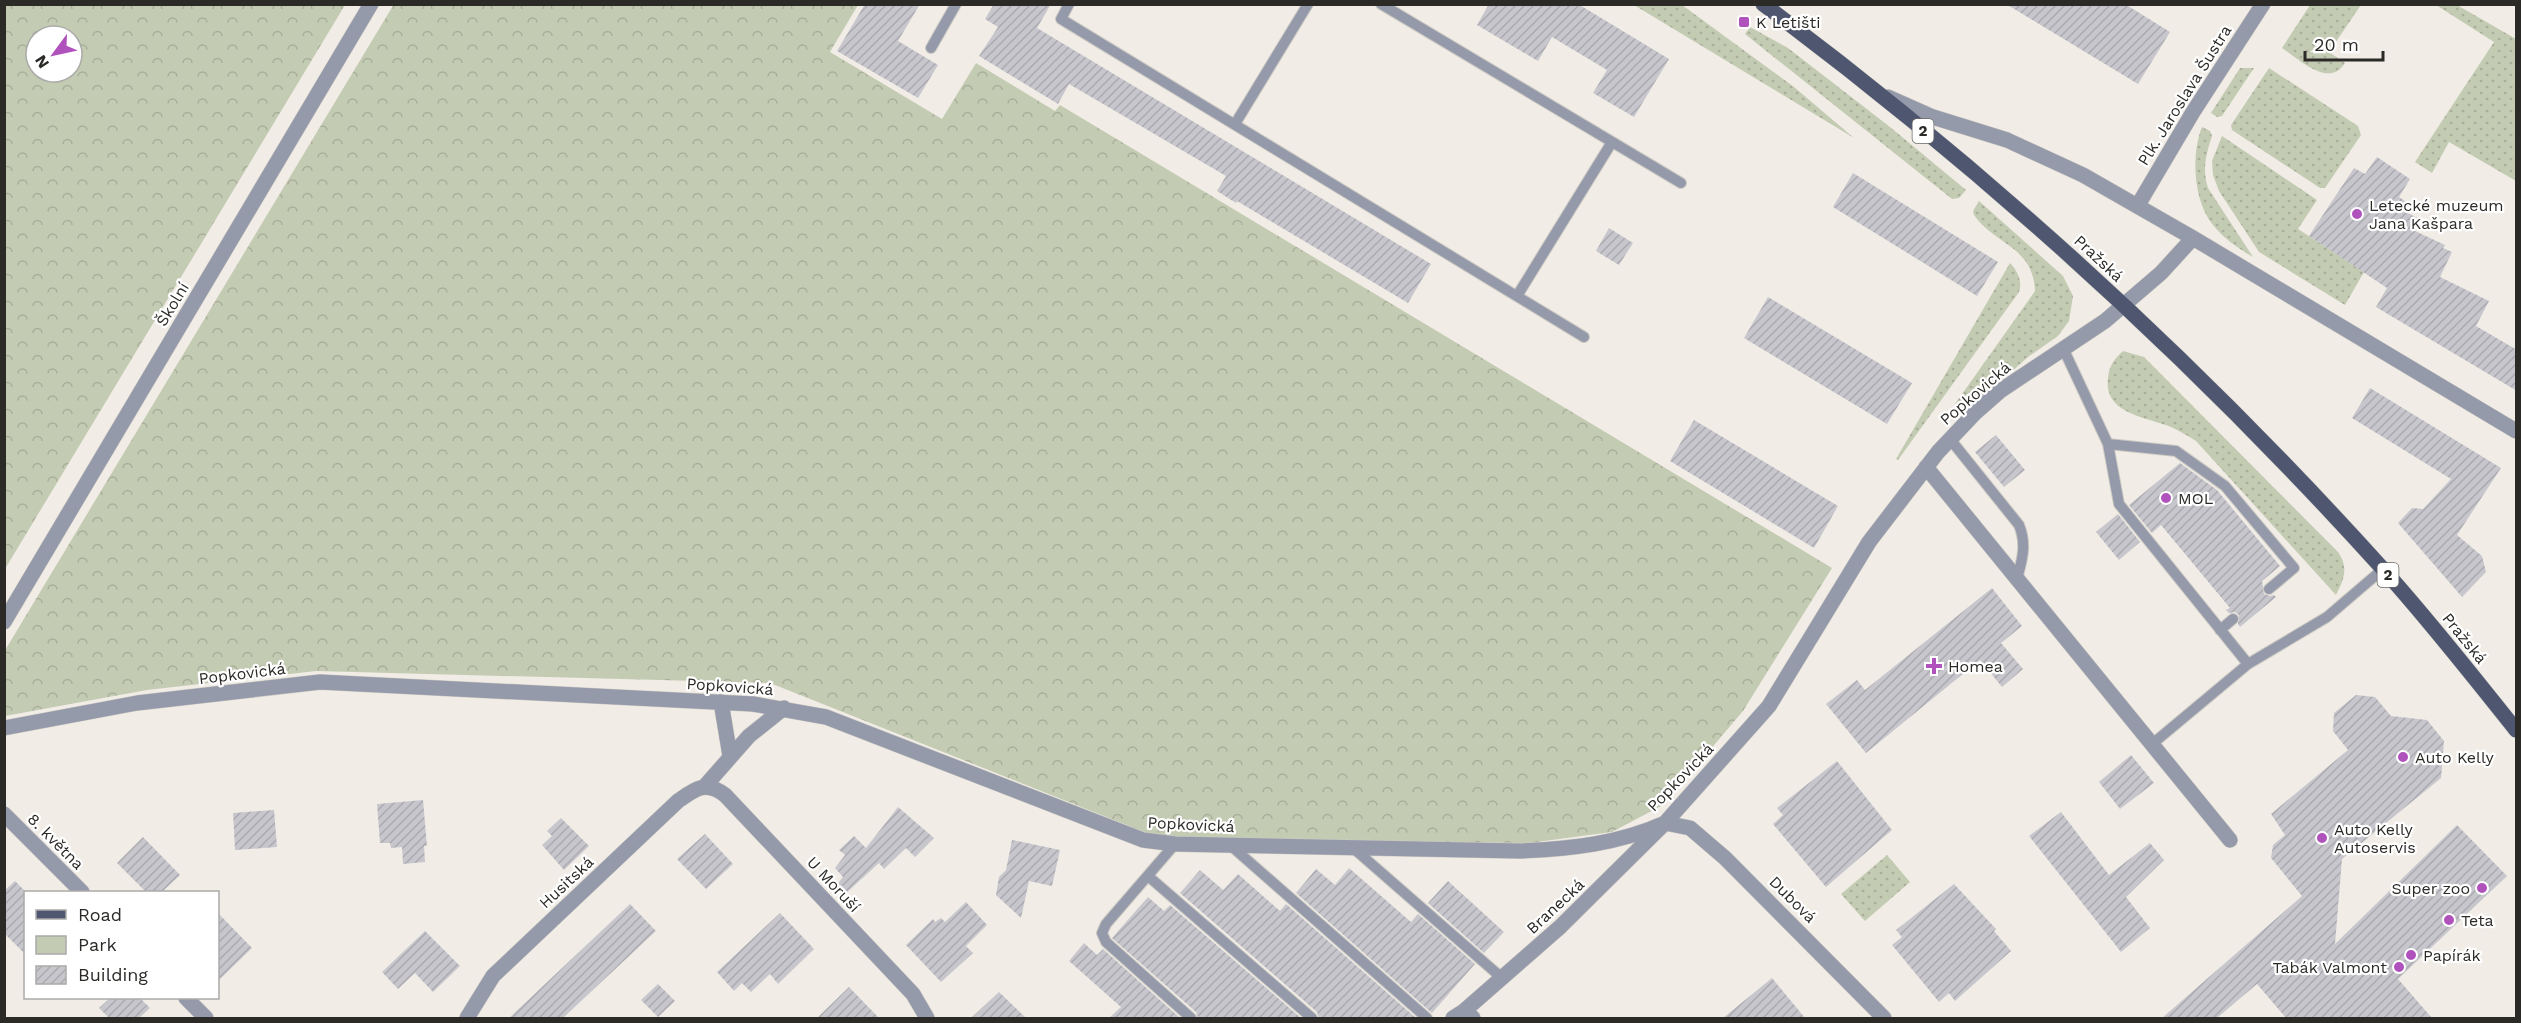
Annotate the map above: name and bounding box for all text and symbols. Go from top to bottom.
place label: K Letišti [1756,13,1820,32]
marker: K Letišti [1737,15,1751,29]
street label: Plk. Jaroslava Šustra [2134,22,2235,169]
north arrow [24,24,84,84]
scale bar [2305,24,2383,62]
text: 20 m [2314,34,2359,55]
text: N [31,52,53,72]
road number: 2 [1912,119,1934,143]
place label: Letecké muzeum Jana Kašpara [2369,196,2504,233]
marker: Letecké muzeum Jana Kašpara [2350,207,2364,221]
street label: Pražská [2070,231,2127,286]
street label: Školní [152,279,193,330]
street label: Popkovická [1936,358,2014,429]
place label: MOL [2178,489,2214,508]
marker: MOL [2159,491,2173,505]
road number: 2 [2378,563,2398,587]
street label: Pražská [2438,609,2491,668]
marker: Homea [1925,657,1943,675]
place label: Homea [1948,657,2003,676]
street label: Popkovická [198,659,286,688]
street label: Popkovická [686,674,774,699]
street label: Popkovická [1643,739,1717,815]
place label: Auto Kelly [2415,748,2494,767]
marker: Auto Kelly [2396,750,2410,764]
street label: 8. května [24,809,88,873]
street label: Popkovická [1147,813,1235,836]
place label: Auto Kelly Autoservis [2334,820,2416,857]
marker: Auto Kelly Autoservis [2315,831,2329,845]
street label: Husitská [535,852,597,912]
street label: U Moruší [803,853,864,916]
street label: Dubová [1765,872,1820,927]
street label: Branecká [1523,875,1588,938]
place label: Super zoo [2391,879,2470,898]
marker: Super zoo [2475,881,2489,895]
legend [24,891,219,999]
text: Road [78,904,122,925]
place label: Teta [2461,911,2494,930]
marker: Teta [2442,913,2456,927]
text: Park [78,934,117,955]
place label: Papírák [2423,946,2481,965]
marker: Papírák [2404,948,2418,962]
place label: Tabák Valmont [2272,958,2387,977]
marker: Tabák Valmont [2392,960,2406,974]
text: Building [78,964,148,985]

